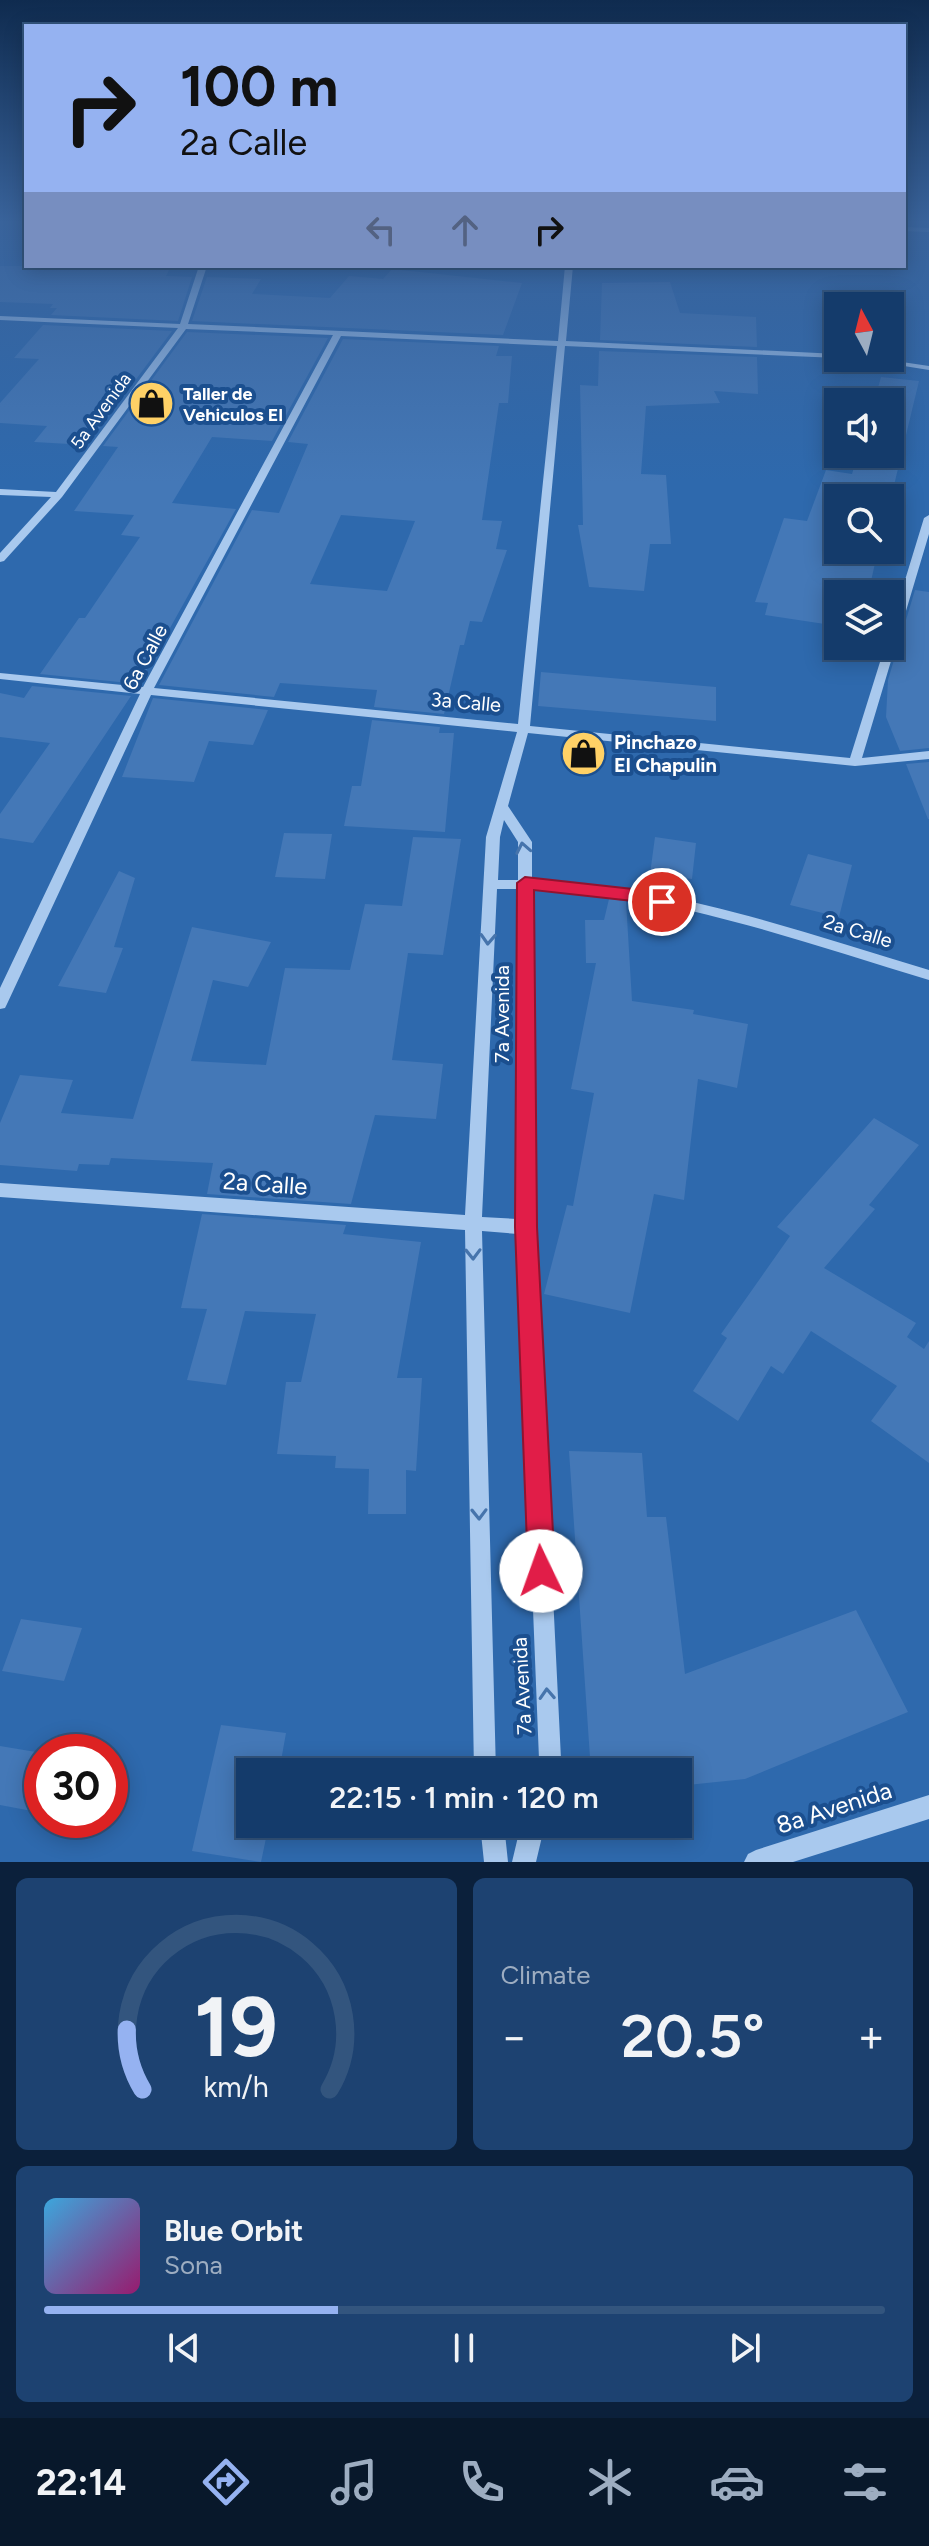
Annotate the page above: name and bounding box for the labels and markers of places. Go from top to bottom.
shop icon: Taller de Vehiculos El [128,380,176,428]
place label: Taller de Vehiculos El [183,383,283,426]
shop icon: Pinchazo El Chapulin [559,729,607,777]
place label: Pinchazo El Chapulin [614,730,717,777]
pin [628,868,696,936]

